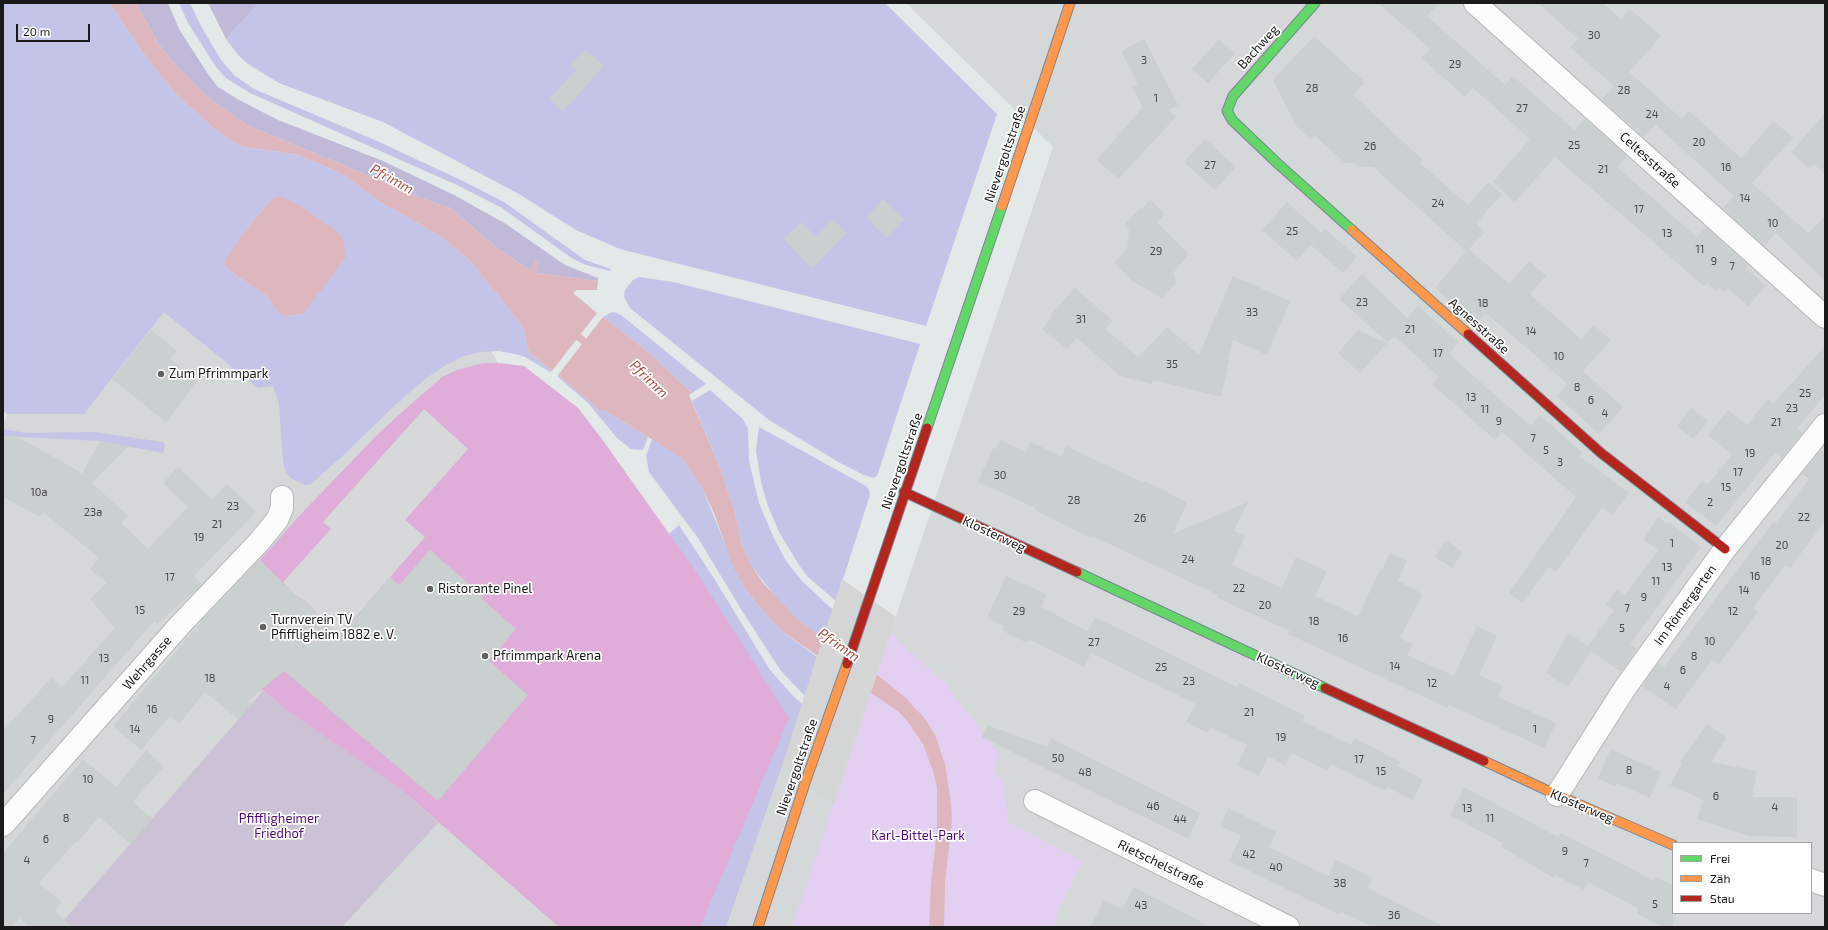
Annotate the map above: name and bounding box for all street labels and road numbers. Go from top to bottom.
street label: Bachweg [1234,22,1282,72]
street label: Nievergoltstraße [981,104,1029,204]
street label: Celtesstraße [1616,129,1684,191]
street label: Agnesstraße [1445,295,1513,357]
street label: Nievergoltstraße [878,411,926,511]
street label: Klosterweg [960,513,1028,555]
street label: Im Römergarten [1651,562,1719,648]
street label: Wehrgasse [119,633,175,693]
street label: Klosterweg [1254,649,1322,691]
street label: Nievergoltstraße [773,717,821,817]
street label: Klosterweg [1548,786,1616,826]
street label: Rietschelstraße [1115,836,1207,892]

